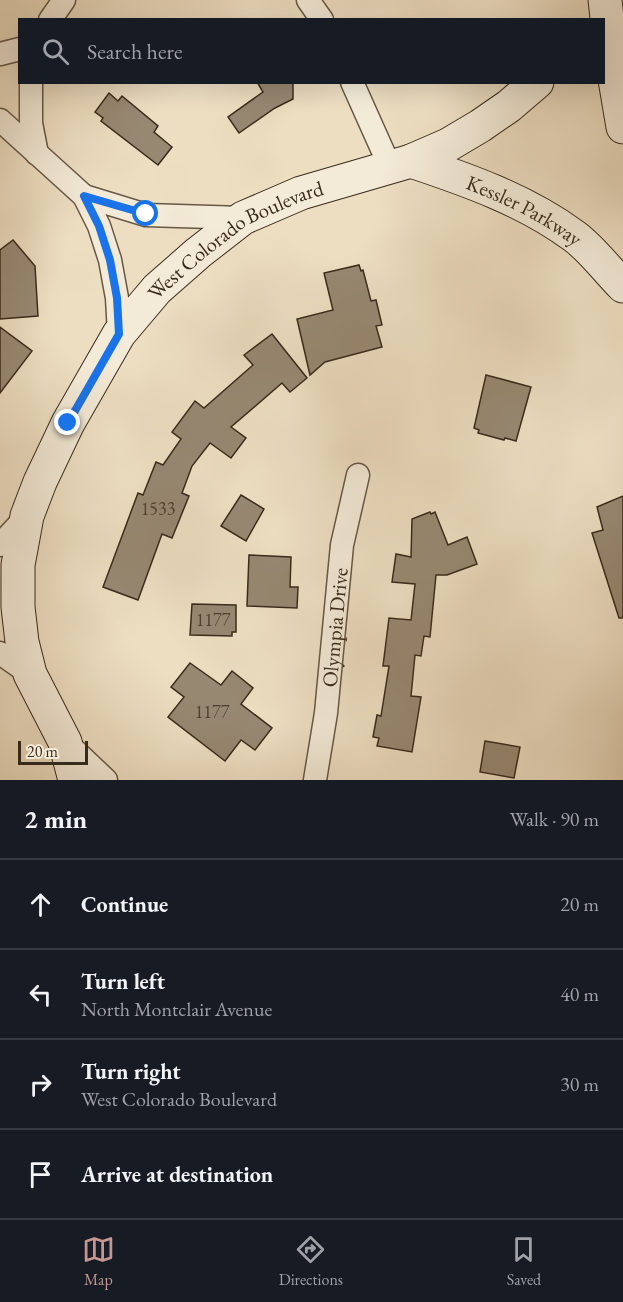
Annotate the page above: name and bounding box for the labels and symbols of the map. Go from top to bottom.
street label: Kessler Parkway [463,168,589,252]
street label: West Colorado Boulevard [141,174,327,305]
route start [132,200,158,226]
route end [54,409,80,435]
house number: 1533 [141,497,175,520]
street label: Olympia Drive [315,566,353,688]
house number: 1177 [196,608,231,631]
house number: 1177 [195,700,230,723]
scale bar [18,738,88,766]

